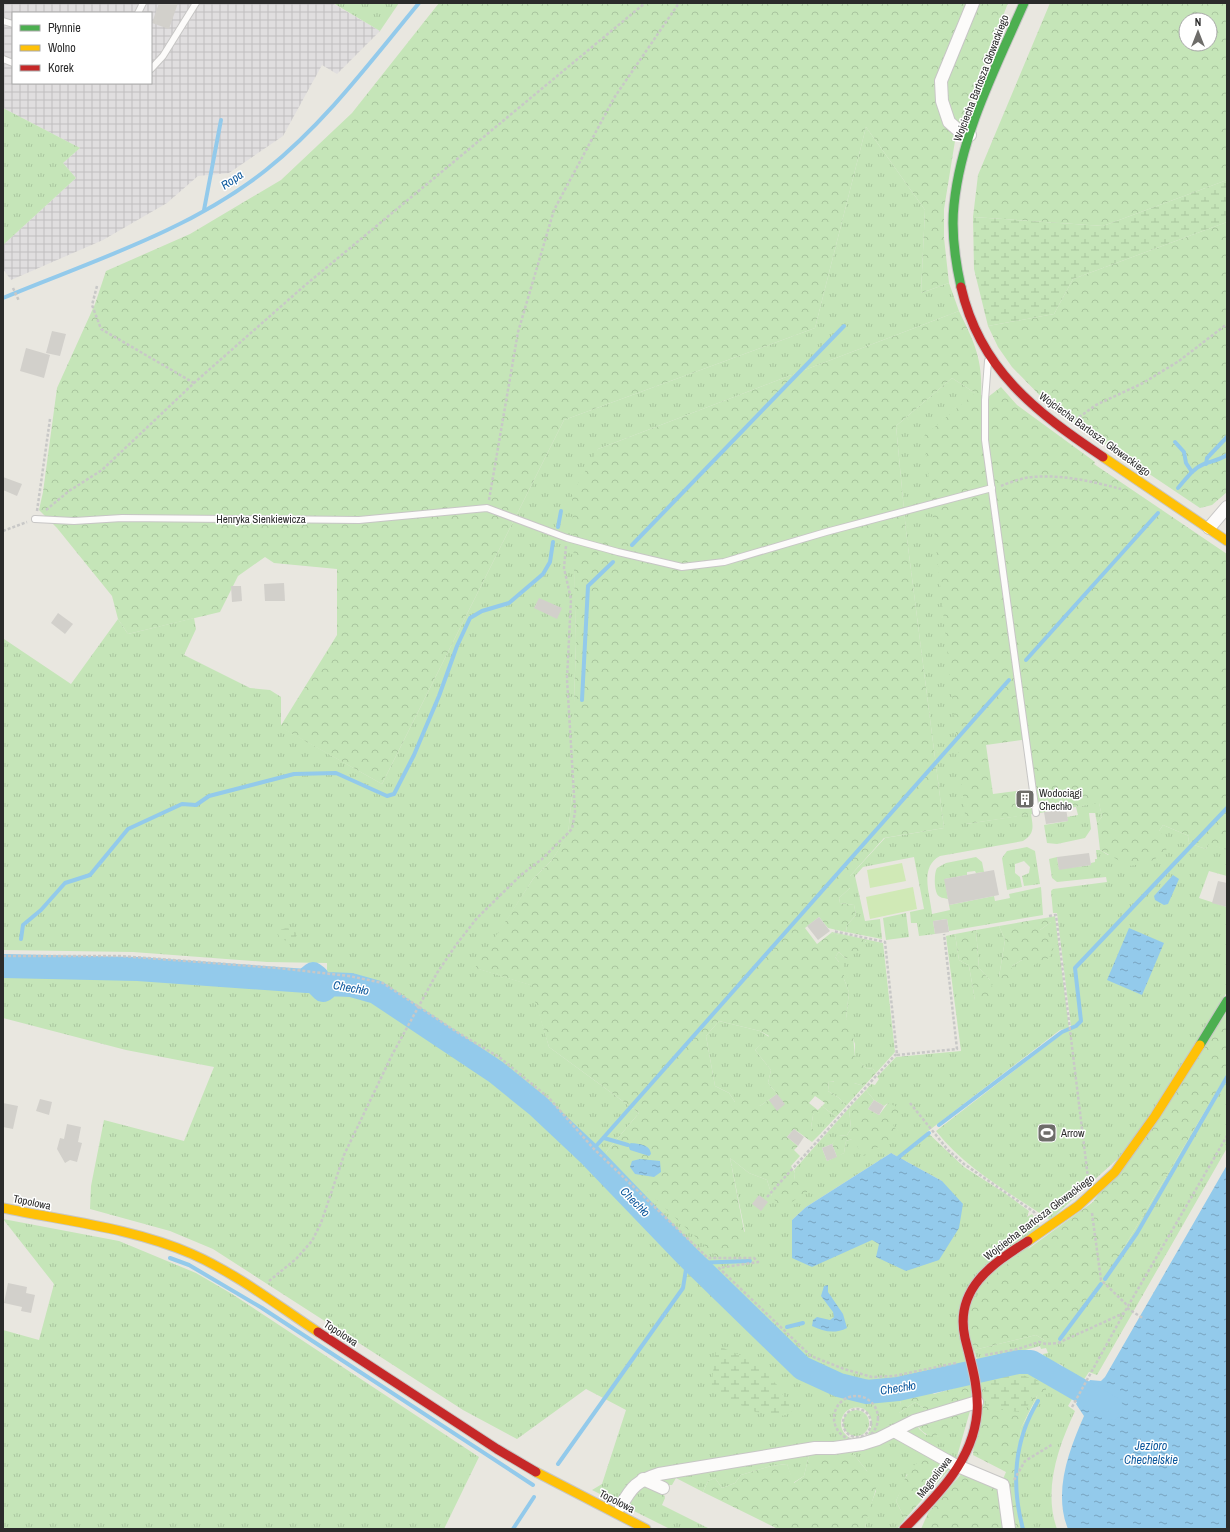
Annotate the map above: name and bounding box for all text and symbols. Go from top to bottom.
legend [12,12,152,84]
north arrow [1178,12,1218,52]
street label: Wojciecha Bartosza Głowackiego [950,13,1012,143]
text: N [1195,15,1201,29]
text: Płynnie [48,20,81,36]
text: Wolno [48,40,76,56]
text: Korek [48,60,74,76]
water label: Ropa [218,166,247,193]
street label: Wojciecha Bartosza Głowackiego [1036,389,1154,479]
street label: Henryka Sienkiewicza [216,512,306,526]
place label: Wodociągi Chechło [1039,786,1082,813]
building icon: Wodociągi Chechło [1014,788,1036,810]
water label: Chechło [332,977,371,999]
sports icon: Arrow [1036,1122,1058,1144]
place label: Arrow [1060,1126,1085,1140]
street label: Wojciecha Bartosza Głowackiego [981,1171,1097,1263]
water label: Chechło [617,1184,654,1221]
street label: Topolowa [12,1191,52,1213]
street label: Topolowa [321,1317,361,1349]
water label: Chechło [879,1377,918,1399]
water label: Jezioro Chechelskie [1124,1438,1179,1468]
street label: Magnoliowa [914,1454,954,1500]
street label: Topolowa [597,1486,637,1516]

